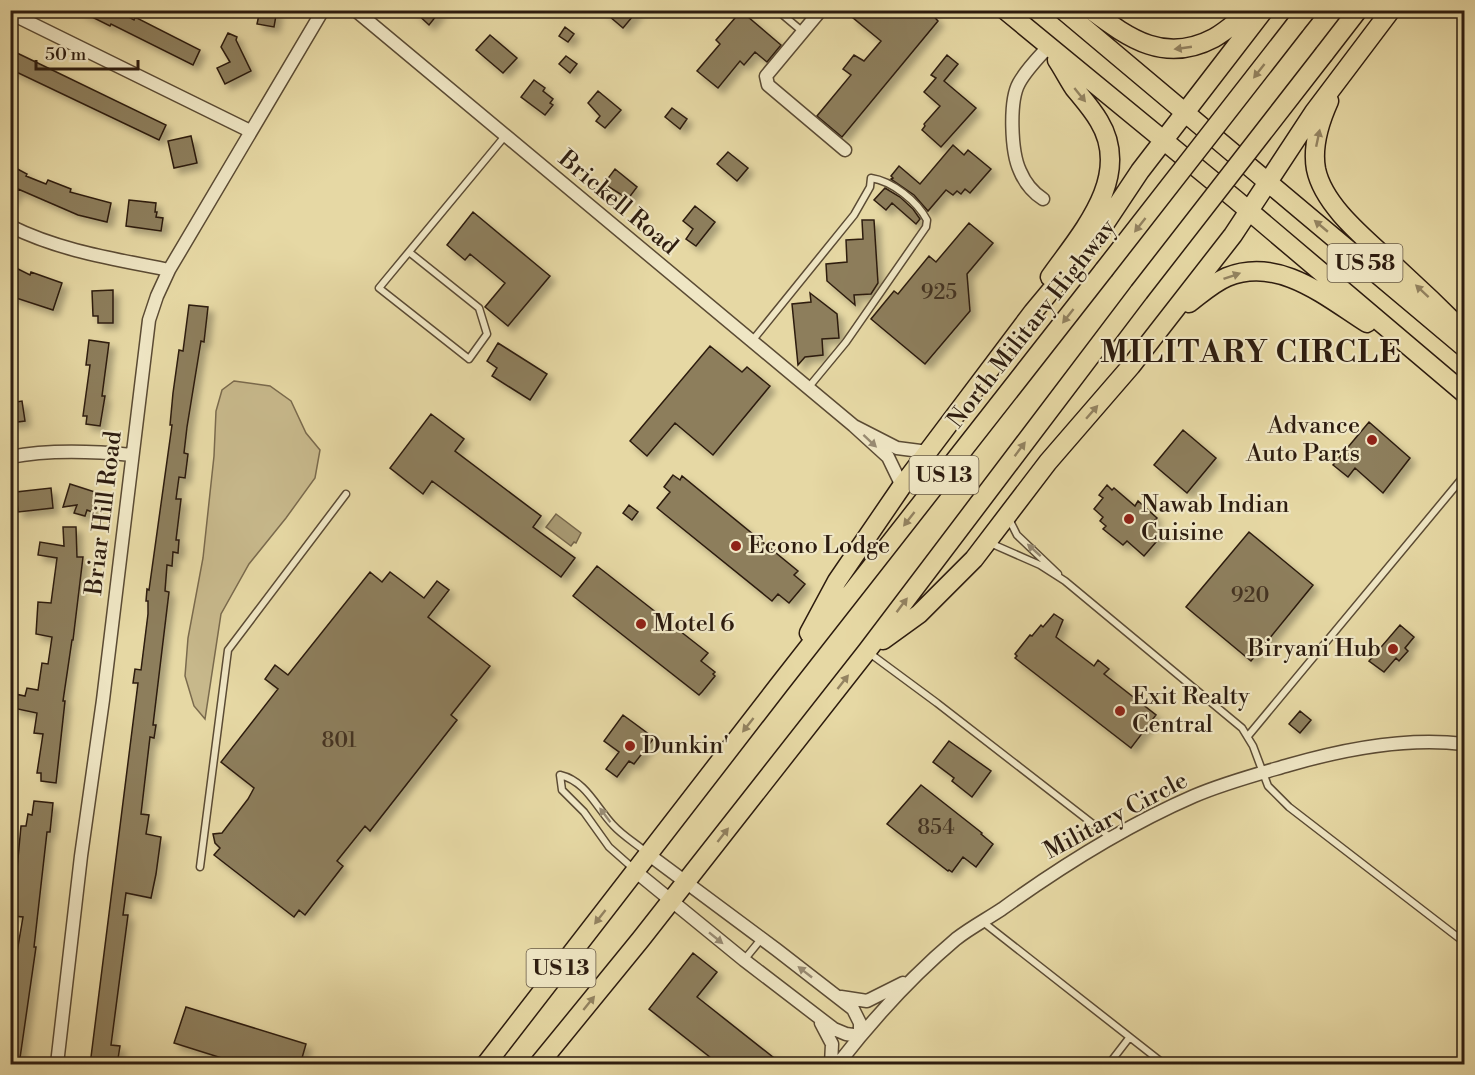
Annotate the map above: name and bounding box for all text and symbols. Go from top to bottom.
scale bar [36,33,138,71]
text: 50 m [45,43,87,66]
one-way arrow [1173,43,1192,52]
one-way arrow [1253,63,1266,79]
one-way arrow [1074,87,1087,103]
one-way arrow [1314,128,1323,147]
street label: Brickell Road [551,144,684,262]
street label: North Military Highway [941,213,1123,434]
one-way arrow [1133,217,1146,233]
one-way arrow [1313,219,1329,232]
road number: US 58 [1328,244,1402,282]
one-way arrow [1223,271,1241,281]
house number: 925 [921,280,957,306]
one-way arrow [1415,285,1429,299]
one-way arrow [1062,308,1075,324]
district label: MILITARY CIRCLE [1100,334,1402,372]
one-way arrow [1085,405,1098,420]
place label: Advance Auto Parts [1245,411,1360,469]
street label: Briar Hill Road [79,429,129,598]
one-way arrow [862,433,876,447]
marker: Advance Auto Parts [1365,433,1379,447]
one-way arrow [1014,442,1026,457]
road number: US 13 [910,456,978,494]
place label: Nawab Indian Cuisine [1141,490,1289,548]
one-way arrow [904,512,916,527]
marker: Nawab Indian Cuisine [1122,512,1136,526]
place label: Econo Lodge [748,531,890,561]
marker: Econo Lodge [729,539,743,553]
one-way arrow [1026,543,1041,557]
house number: 920 [1231,583,1269,609]
one-way arrow [896,597,908,612]
place label: Motel 6 [653,609,735,639]
marker: Motel 6 [634,617,648,631]
place label: Biryani Hub [1247,634,1381,664]
marker: Biryani Hub [1386,642,1400,656]
one-way arrow [837,674,850,690]
place label: Exit Realty Central [1132,682,1250,740]
marker: Exit Realty Central [1113,704,1127,718]
one-way arrow [742,717,754,733]
house number: 801 [321,728,357,754]
place label: Dunkin' [642,731,729,761]
marker: Dunkin' [623,739,637,753]
street label: Military Circle [1039,766,1193,866]
one-way arrow [600,808,612,823]
house number: 854 [917,815,955,841]
one-way arrow [716,827,729,843]
one-way arrow [594,910,606,925]
one-way arrow [709,931,724,943]
road number: US 13 [526,949,596,987]
one-way arrow [797,965,813,978]
one-way arrow [582,995,595,1011]

